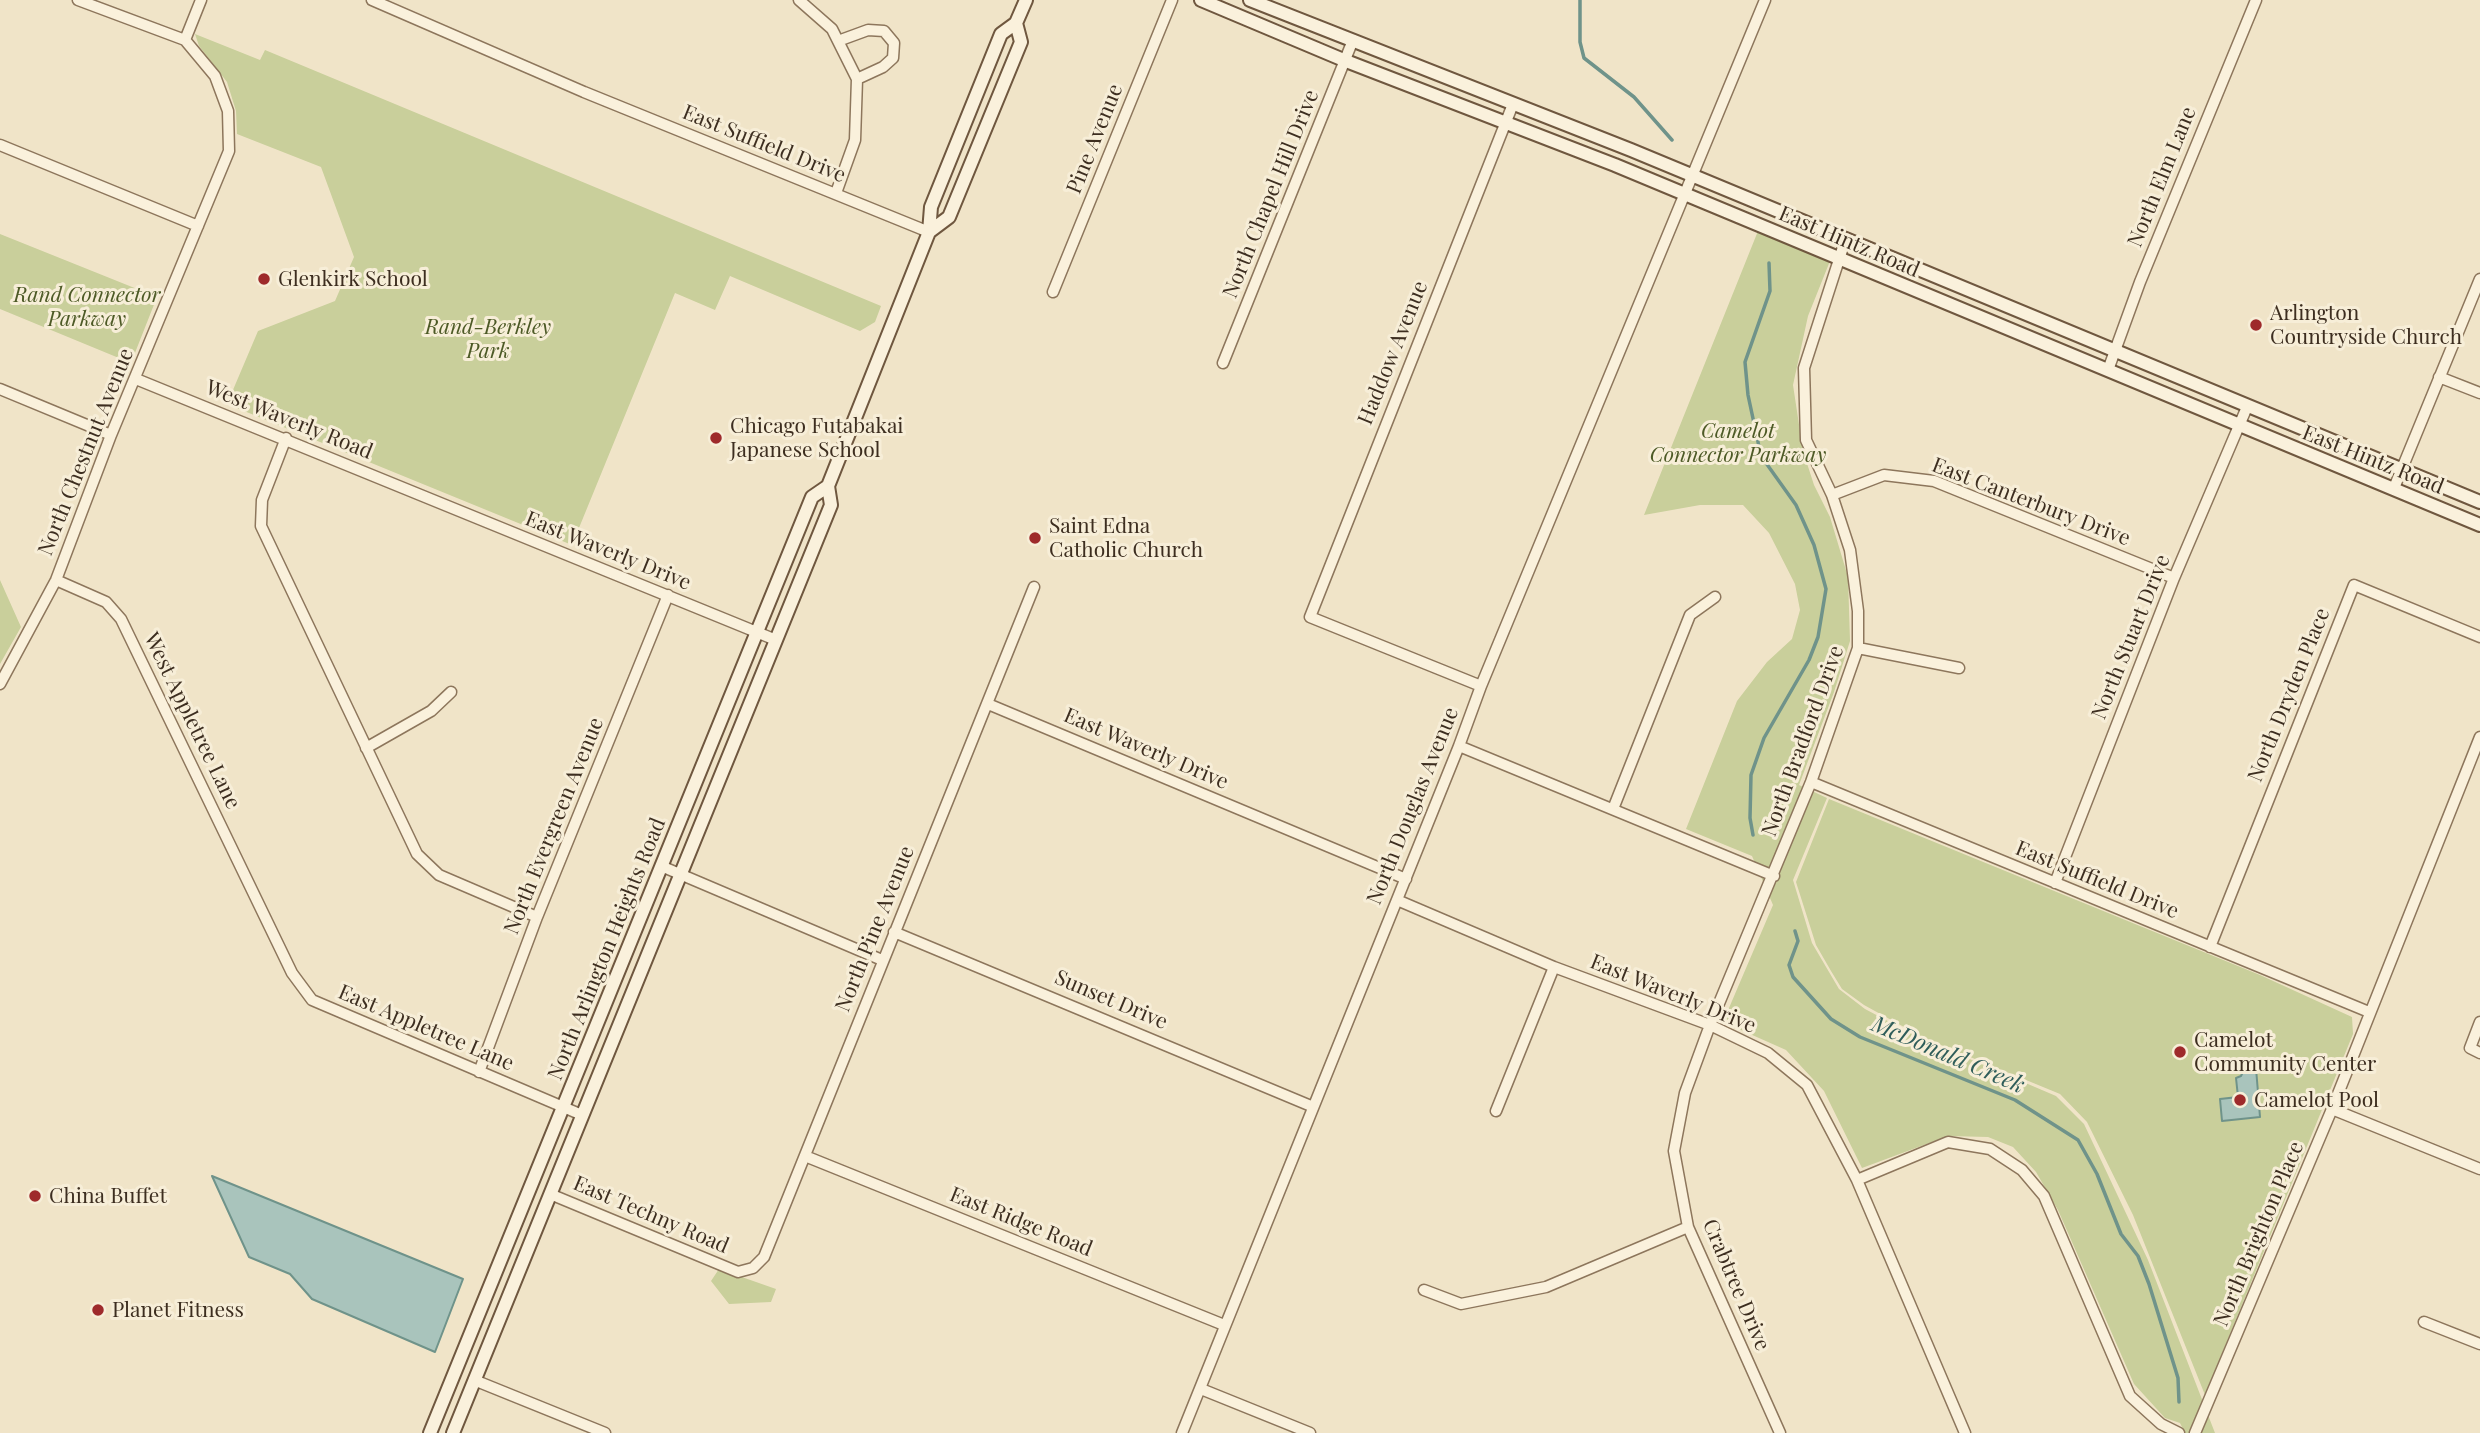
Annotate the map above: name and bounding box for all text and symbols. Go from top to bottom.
street label: Pine Avenue [1062,80,1128,198]
street label: North Chapel Hill Drive [1218,86,1324,302]
street label: East Suffield Drive [679,100,849,188]
street label: North Elm Lane [2122,103,2202,251]
street label: East Hintz Road [1775,201,1923,283]
place label: Glenkirk School [278,266,428,292]
marker: Glenkirk School [256,271,272,287]
street label: Haddow Avenue [1353,277,1433,429]
park label: Rand Connector Parkway [14,282,160,332]
place label: Arlington Countryside Church [2270,300,2462,350]
park label: Rand-Berkley Park [425,314,551,364]
marker: Arlington Countryside Church [2248,317,2264,333]
street label: North Chestnut Avenue [33,345,139,559]
street label: West Waverly Road [202,375,376,465]
place label: Chicago Futabakai Japanese School [730,413,904,463]
park label: Camelot Connector Parkway [1650,418,1826,468]
street label: East Hintz Road [2299,420,2447,500]
marker: Chicago Futabakai Japanese School [708,430,724,446]
street label: East Canterbury Drive [1928,453,2134,551]
street label: East Waverly Drive [521,506,695,596]
place label: Saint Edna Catholic Church [1049,513,1203,563]
marker: Saint Edna Catholic Church [1027,530,1043,546]
street label: North Stuart Drive [2087,551,2175,723]
street label: North Dryden Place [2243,604,2335,786]
street label: West Appletree Lane [138,629,246,813]
street label: North Bradford Drive [1757,642,1849,840]
street label: East Waverly Drive [1060,703,1232,795]
street label: North Douglas Avenue [1362,704,1464,908]
street label: North Evergreen Avenue [499,714,609,938]
street label: North Arlington Heights Road [543,814,671,1084]
street label: East Suffield Drive [2012,836,2182,924]
street label: North Pine Avenue [830,842,920,1016]
street label: East Waverly Drive [1586,949,1760,1039]
street label: Sunset Drive [1051,965,1171,1035]
street label: East Appletree Lane [334,980,518,1076]
water label: McDonald Creek [1867,1010,2029,1100]
place label: Camelot Community Center [2194,1027,2376,1077]
marker: Camelot Community Center [2172,1044,2188,1060]
place label: Camelot Pool [2254,1087,2379,1113]
marker: Camelot Pool [2232,1092,2248,1108]
street label: North Brighton Place [2209,1138,2309,1330]
street label: East Techny Road [569,1171,733,1259]
street label: East Ridge Road [946,1182,1096,1262]
place label: China Buffet [49,1183,167,1209]
marker: China Buffet [27,1188,43,1204]
street label: Crabtree Drive [1697,1216,1775,1354]
place label: Planet Fitness [112,1297,244,1323]
marker: Planet Fitness [90,1302,106,1318]

